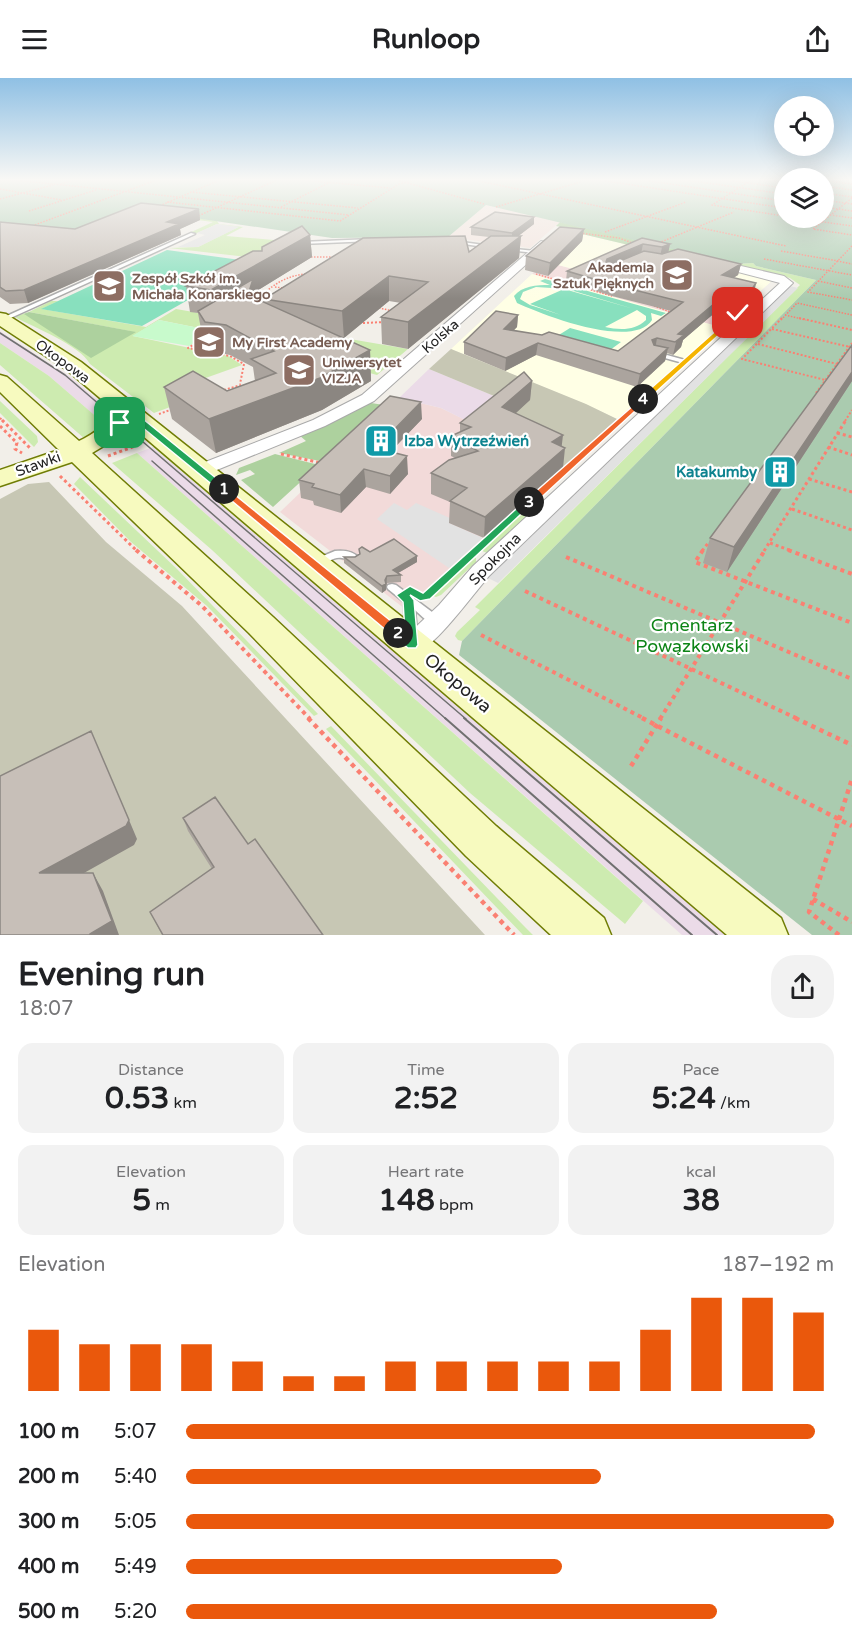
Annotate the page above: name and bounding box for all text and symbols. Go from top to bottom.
icon: menu [18,23,51,56]
text: Runloop [372,23,480,56]
icon: share [801,23,834,56]
map controls [774,96,834,228]
button: locate [774,96,834,156]
button: layers [774,168,834,228]
school or university icon: Akademia Sztuk Pięknych [659,257,695,293]
place label: Akademia Sztuk Pięknych [553,259,654,292]
school or university icon: Zespół Szkół im. Michała Konarskiego [91,268,127,304]
place label: Zespół Szkół im. Michała Konarskiego [132,270,271,303]
pin [712,287,763,338]
icon: check [721,296,754,329]
street label: Kolska [418,316,462,357]
school or university icon: My First Academy [191,324,227,360]
place label: My First Academy [232,334,353,351]
street label: Okopowa [32,336,93,387]
school or university icon: Uniwersytet VIZJA [281,352,317,388]
place label: Uniwersytet VIZJA [322,354,402,387]
pin: 4 [628,384,658,414]
text: 4 [638,389,648,409]
pin [94,397,145,448]
icon: arrive [103,406,136,439]
building icon: Izba Wytrzeźwień [363,423,399,459]
place label: Izba Wytrzeźwień [404,432,529,451]
street label: Stawki [13,448,63,480]
building icon: Katakumby [762,454,798,490]
place label: Katakumby [676,463,757,482]
pin: 1 [209,474,239,504]
text: 1 [219,479,229,499]
pin: 3 [514,487,544,517]
text: 3 [524,492,534,512]
street label: Spokojna [465,529,525,589]
park label: Cmentarz Powązkowski [635,614,749,657]
pin: 2 [383,618,413,648]
text: 2 [393,623,403,643]
street label: Okopowa [420,648,496,718]
text: Evening run [18,955,205,994]
button: share [771,955,834,1018]
text: 18:07 [18,997,73,1021]
text: Distance [118,1060,184,1080]
text: Time [407,1060,445,1080]
text: Pace [683,1060,719,1080]
text: 0.53 [105,1080,169,1117]
text: 2:52 [394,1080,458,1117]
text: 5:24 [652,1080,716,1117]
text: km [169,1093,197,1113]
text: /km [716,1093,750,1113]
text: Elevation [116,1162,186,1182]
text: Heart rate [388,1162,464,1182]
text: kcal [686,1162,716,1182]
text: 5 [132,1182,151,1219]
text: 148 [378,1182,435,1219]
text: 38 [682,1182,720,1219]
text: m [151,1195,170,1215]
text: bpm [435,1195,474,1215]
text: Elevation [18,1253,105,1277]
text: 187–192 m [722,1253,834,1277]
text: 100 m [18,1420,79,1444]
text: 5:07 [114,1420,157,1444]
text: 200 m [18,1465,79,1489]
text: 5:40 [114,1465,157,1489]
text: 300 m [18,1510,79,1534]
text: 5:05 [114,1510,157,1534]
text: 400 m [18,1555,79,1579]
text: 5:49 [114,1555,157,1579]
text: 500 m [18,1600,79,1624]
text: 5:20 [114,1600,157,1624]

